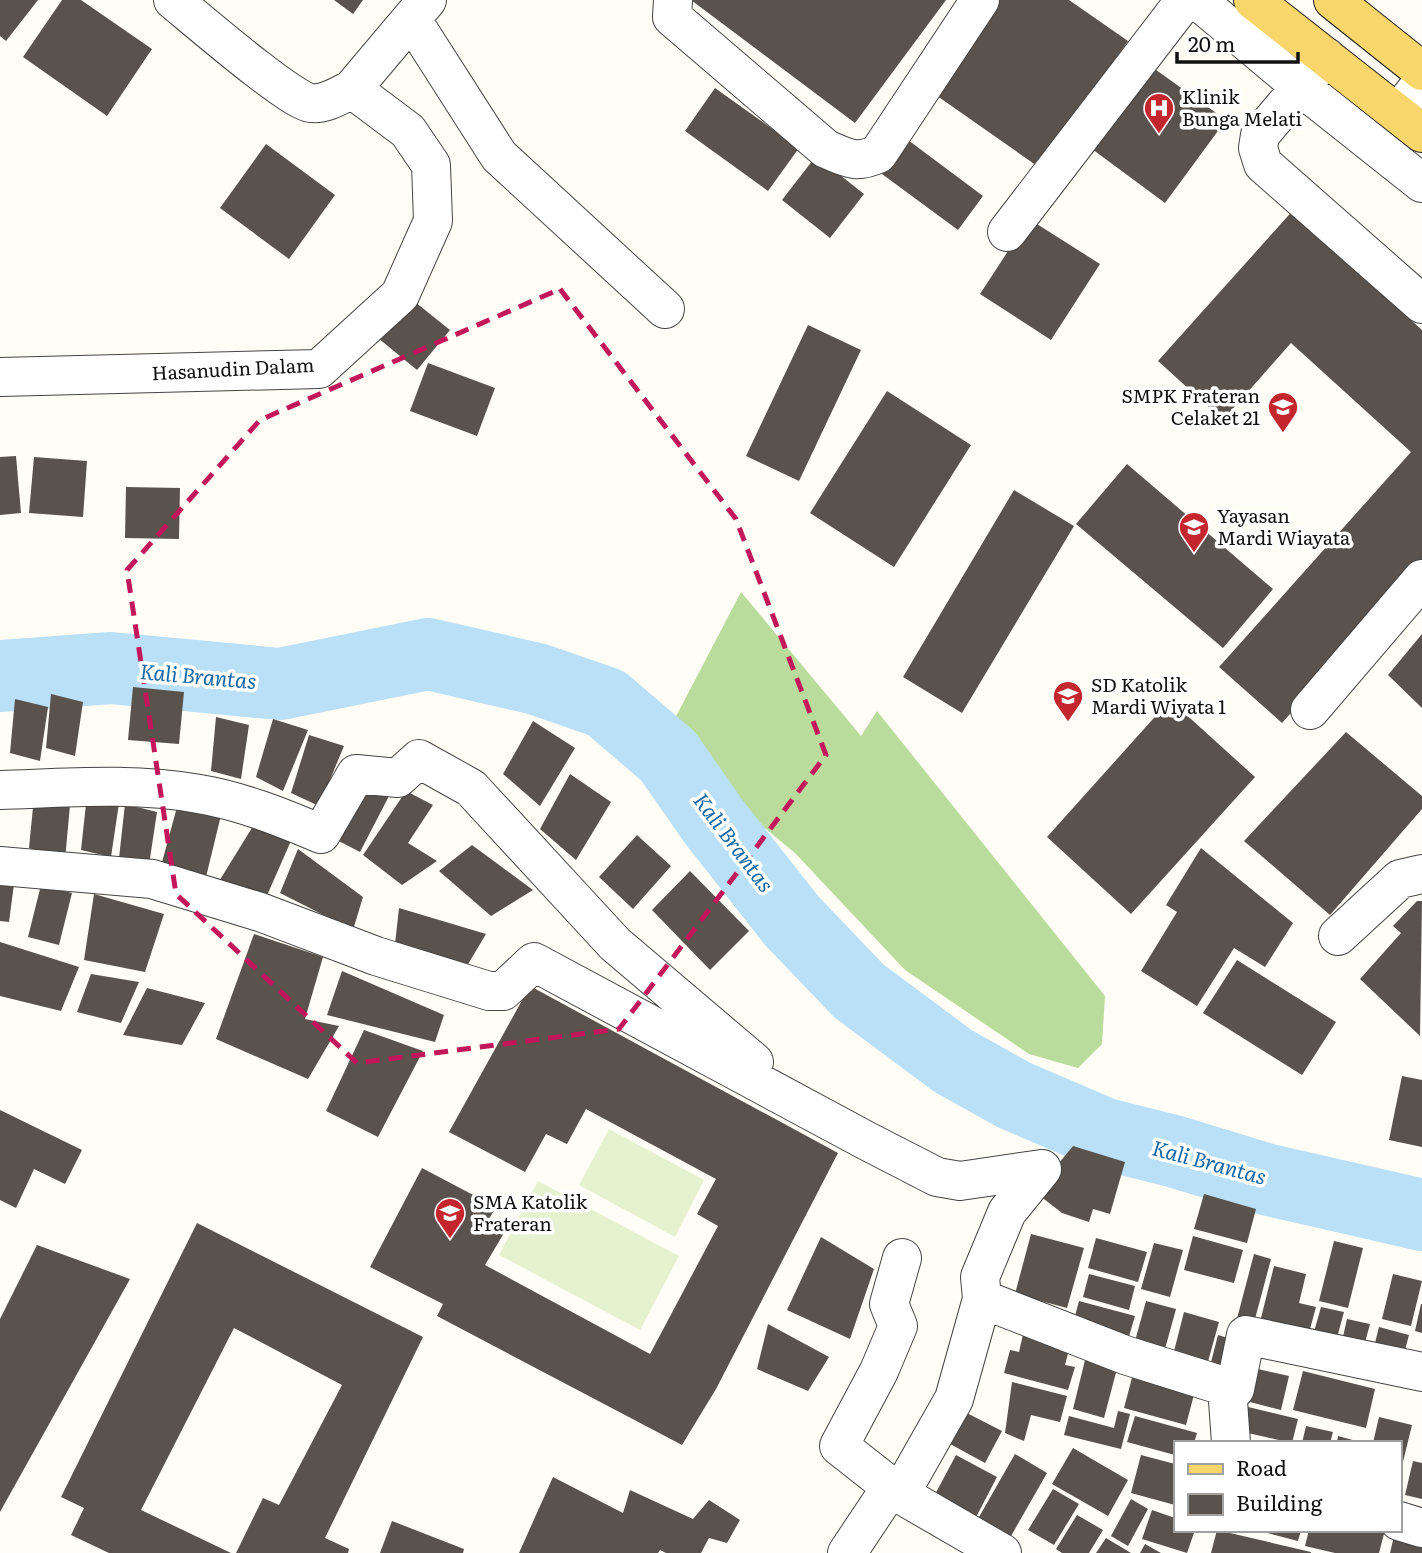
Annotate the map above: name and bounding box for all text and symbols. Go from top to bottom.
scale bar [1177,21,1298,65]
text: 20 m [1188,27,1235,58]
place label: Klinik Bunga Melati [1182,82,1302,132]
hospital icon: Klinik Bunga Melati [1142,91,1176,135]
street label: Hasanudin Dalam [151,350,315,386]
place label: SMPK Frateran Celaket 21 [1121,381,1260,431]
school or university icon: SMPK Frateran Celaket 21 [1266,390,1300,434]
place label: Yayasan Mardi Wiayata [1217,501,1351,551]
school or university icon: Yayasan Mardi Wiayata [1177,510,1211,554]
water label: Kali Brantas [139,654,258,695]
place label: SD Katolik Mardi Wiyata 1 [1091,670,1226,720]
school or university icon: SD Katolik Mardi Wiyata 1 [1051,679,1085,723]
water label: Kali Brantas [687,785,783,898]
water label: Kali Brantas [1149,1130,1270,1191]
place label: SMA Katolik Frateran [473,1187,588,1237]
school or university icon: SMA Katolik Frateran [433,1196,467,1240]
legend [1174,1441,1401,1532]
text: Road [1236,1451,1287,1482]
text: Building [1236,1486,1323,1517]

